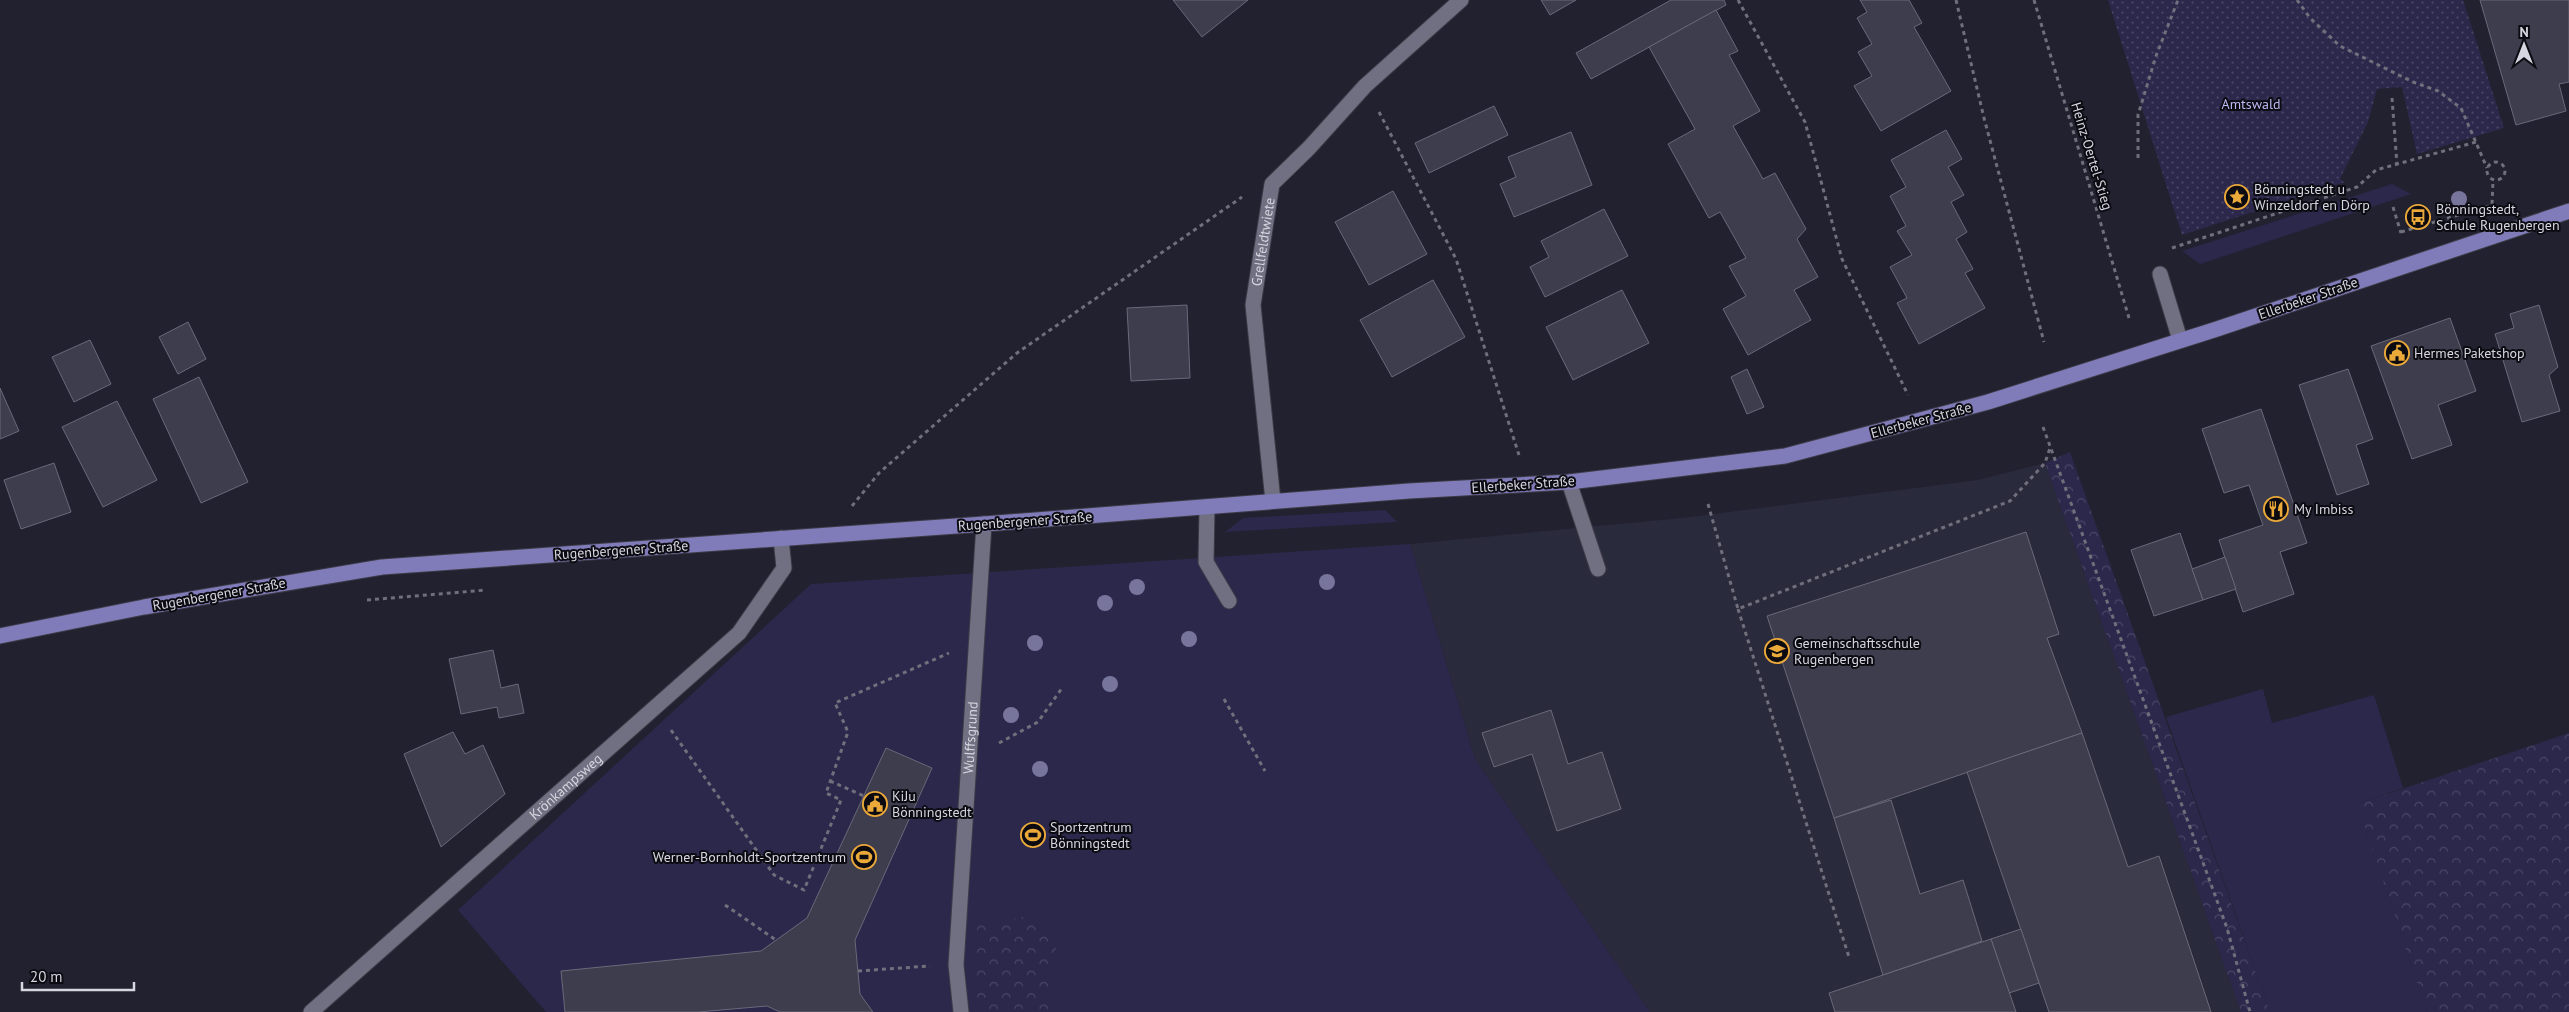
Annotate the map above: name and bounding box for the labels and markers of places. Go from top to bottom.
place label: Bönningstedt u Winzeldorf en Dörp [2254,180,2370,214]
place icon: Bönningstedt u Winzeldorf en Dörp [2224,184,2250,210]
place label: Bönningstedt, Schule Rugenbergen [2436,200,2560,234]
bus stop icon: Bönningstedt, Schule Rugenbergen [2405,204,2431,230]
public building icon: Hermes Paketshop [2384,340,2410,366]
place label: Hermes Paketshop [2414,344,2525,362]
restaurant icon: My Imbiss [2263,496,2289,522]
place label: My Imbiss [2294,500,2353,518]
place label: Gemeinschaftsschule Rugenbergen [1794,634,1920,668]
school or university icon: Gemeinschaftsschule Rugenbergen [1764,638,1790,664]
place label: KiJu Bönningstedt [892,787,972,821]
public building icon: KiJu Bönningstedt [862,791,888,817]
place label: Sportzentrum Bönningstedt [1050,818,1132,852]
sports icon: Sportzentrum Bönningstedt [1020,822,1046,848]
sports icon: Werner-Bornholdt-Sportzentrum [851,844,877,870]
place label: Werner-Bornholdt-Sportzentrum [653,848,846,866]

